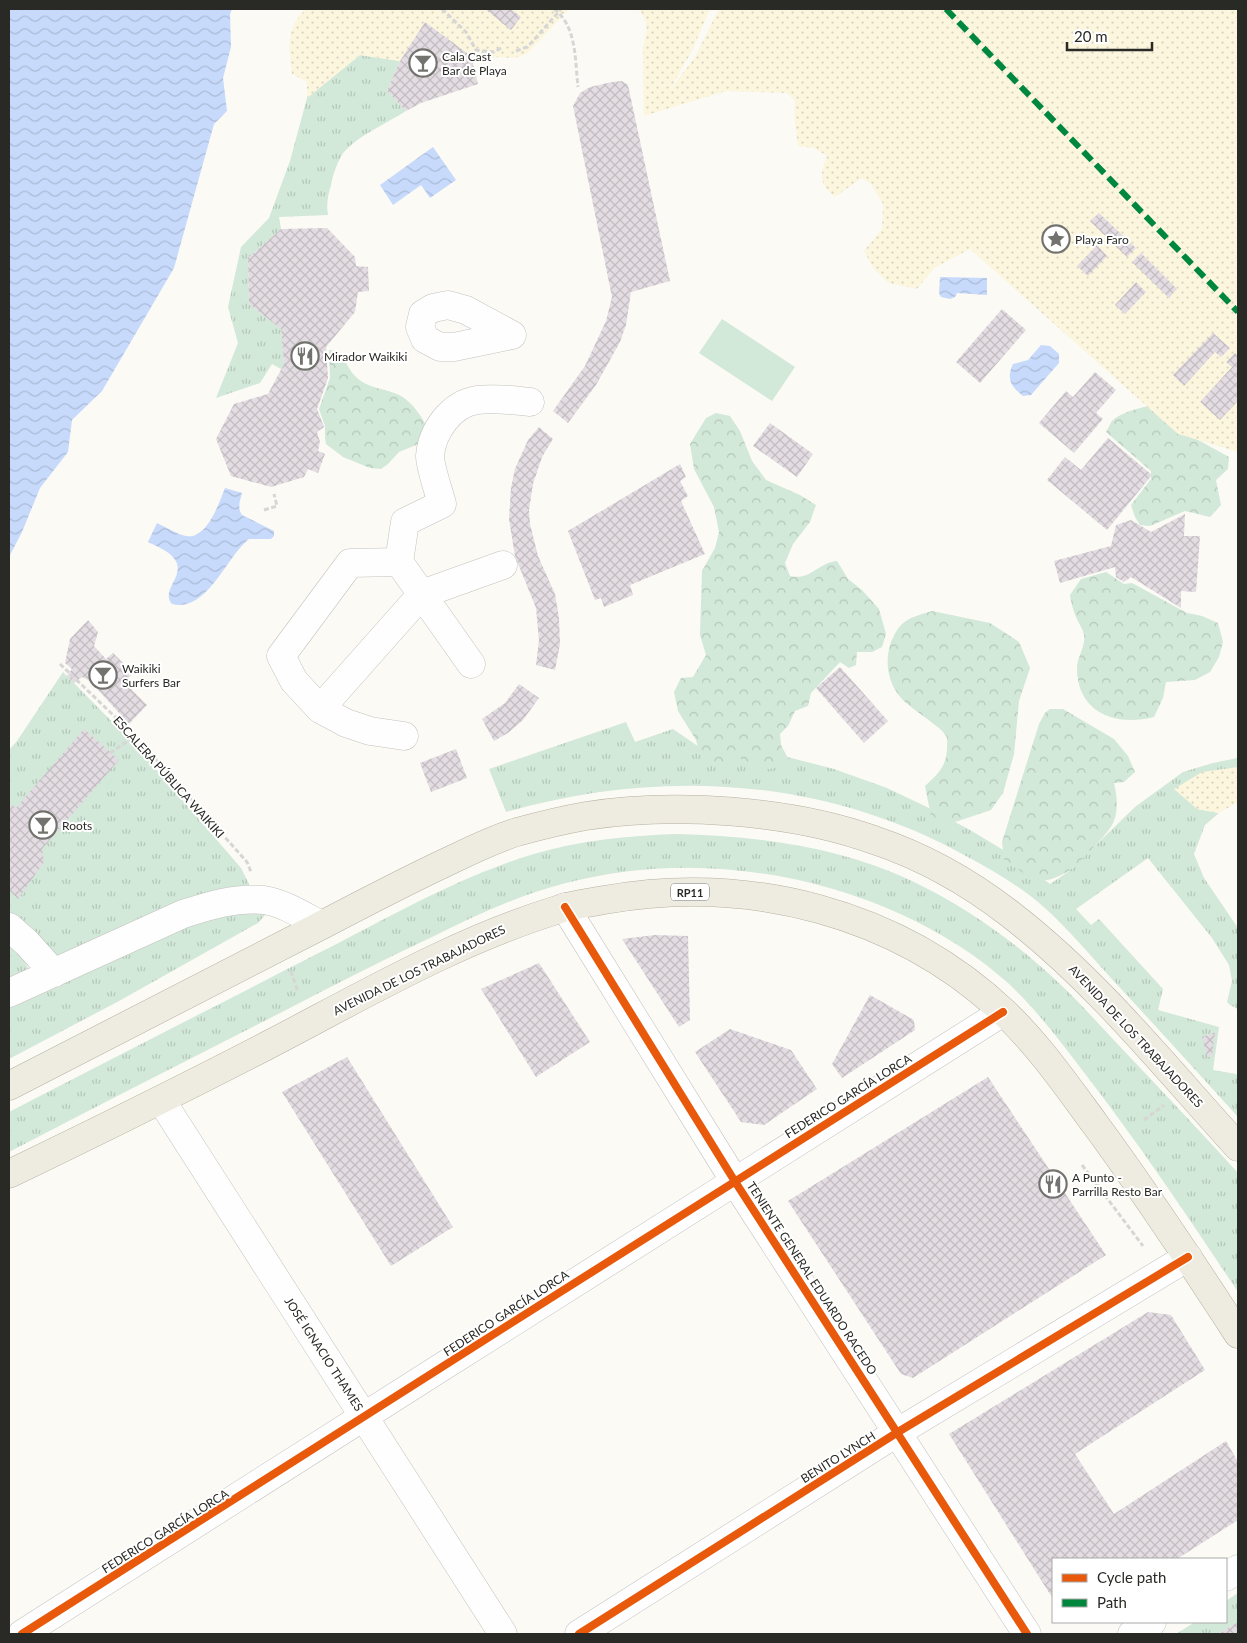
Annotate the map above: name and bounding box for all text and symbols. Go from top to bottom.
scale bar [1067,20,1152,52]
text: 20 m [1074,27,1108,45]
bar icon: Cala Cast Bar de Playa [408,48,438,78]
place label: Cala Cast Bar de Playa [442,49,507,78]
place icon: Playa Faro [1041,224,1071,254]
place label: Playa Faro [1075,232,1129,247]
restaurant icon: Mirador Waikiki [290,341,320,371]
place label: Mirador Waikiki [324,349,407,364]
bar icon: Waikiki Surfers Bar [88,660,118,690]
place label: Waikiki Surfers Bar [122,661,181,690]
street label: ESCALERA PÚBLICA WAIKIKI [110,713,228,841]
bar icon: Roots [28,810,58,840]
place label: Roots [62,818,92,833]
road number: RP11 [671,884,709,900]
street label: AVENIDA DE LOS TRABAJADORES [330,922,508,1018]
street label: AVENIDA DE LOS TRABAJADORES [1066,962,1206,1110]
street label: FEDERICO GARCÍA LORCA [782,1050,915,1141]
restaurant icon: A Punto - Parrilla Resto Bar [1038,1169,1068,1199]
place label: A Punto - Parrilla Resto Bar [1072,1170,1163,1199]
street label: TENIENTE GENERAL EDUARDO RACEDO [744,1179,880,1378]
street label: FEDERICO GARCÍA LORCA [440,1266,572,1359]
street label: JOSÉ IGNACIO THAMES [281,1294,367,1414]
street label: BENITO LYNCH [798,1428,878,1486]
street label: FEDERICO GARCÍA LORCA [99,1485,232,1576]
legend [1052,1558,1227,1623]
text: Cycle path [1097,1568,1166,1586]
text: Path [1097,1593,1127,1611]

